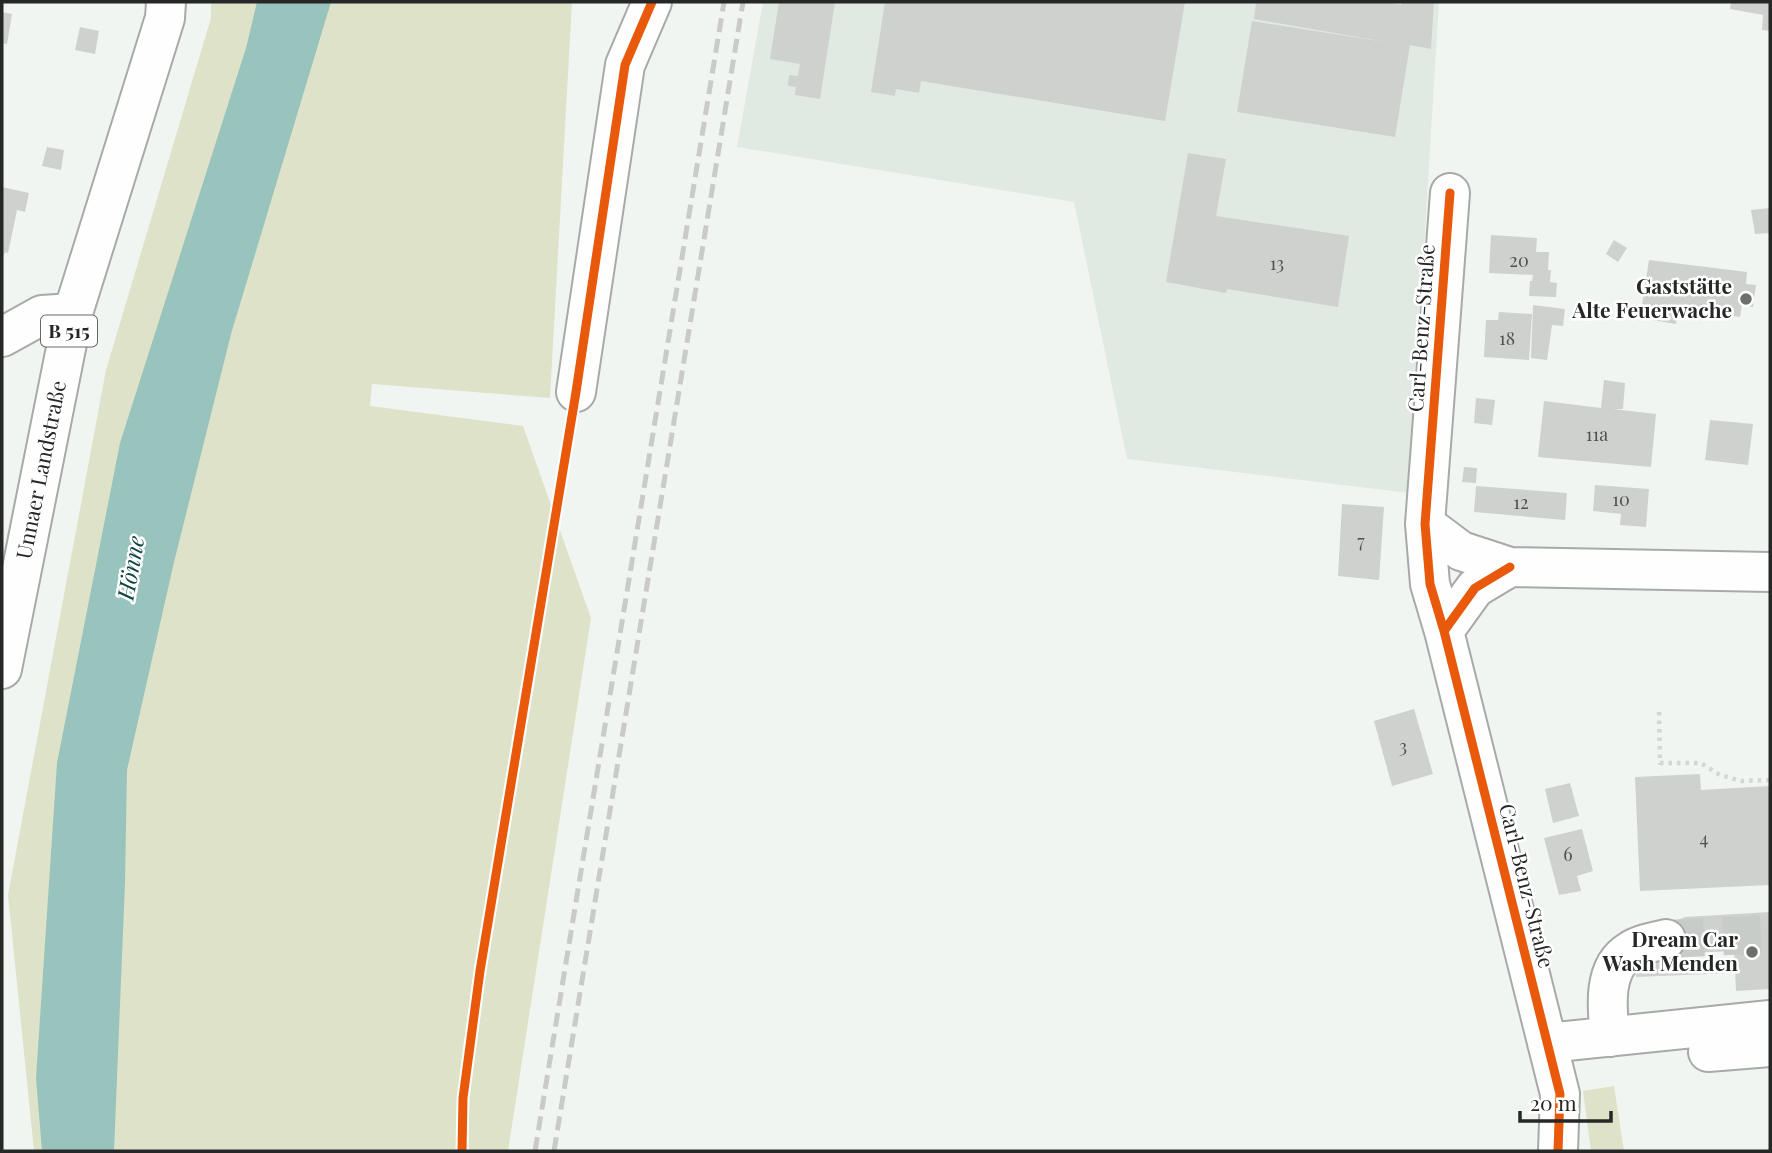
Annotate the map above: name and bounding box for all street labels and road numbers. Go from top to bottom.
street label: Carl-Benz-Straße [1400,243,1440,413]
road number: B 515 [41,316,97,346]
street label: Unnaer Landstraße [8,378,71,561]
street label: Carl-Benz-Straße [1494,801,1562,971]

